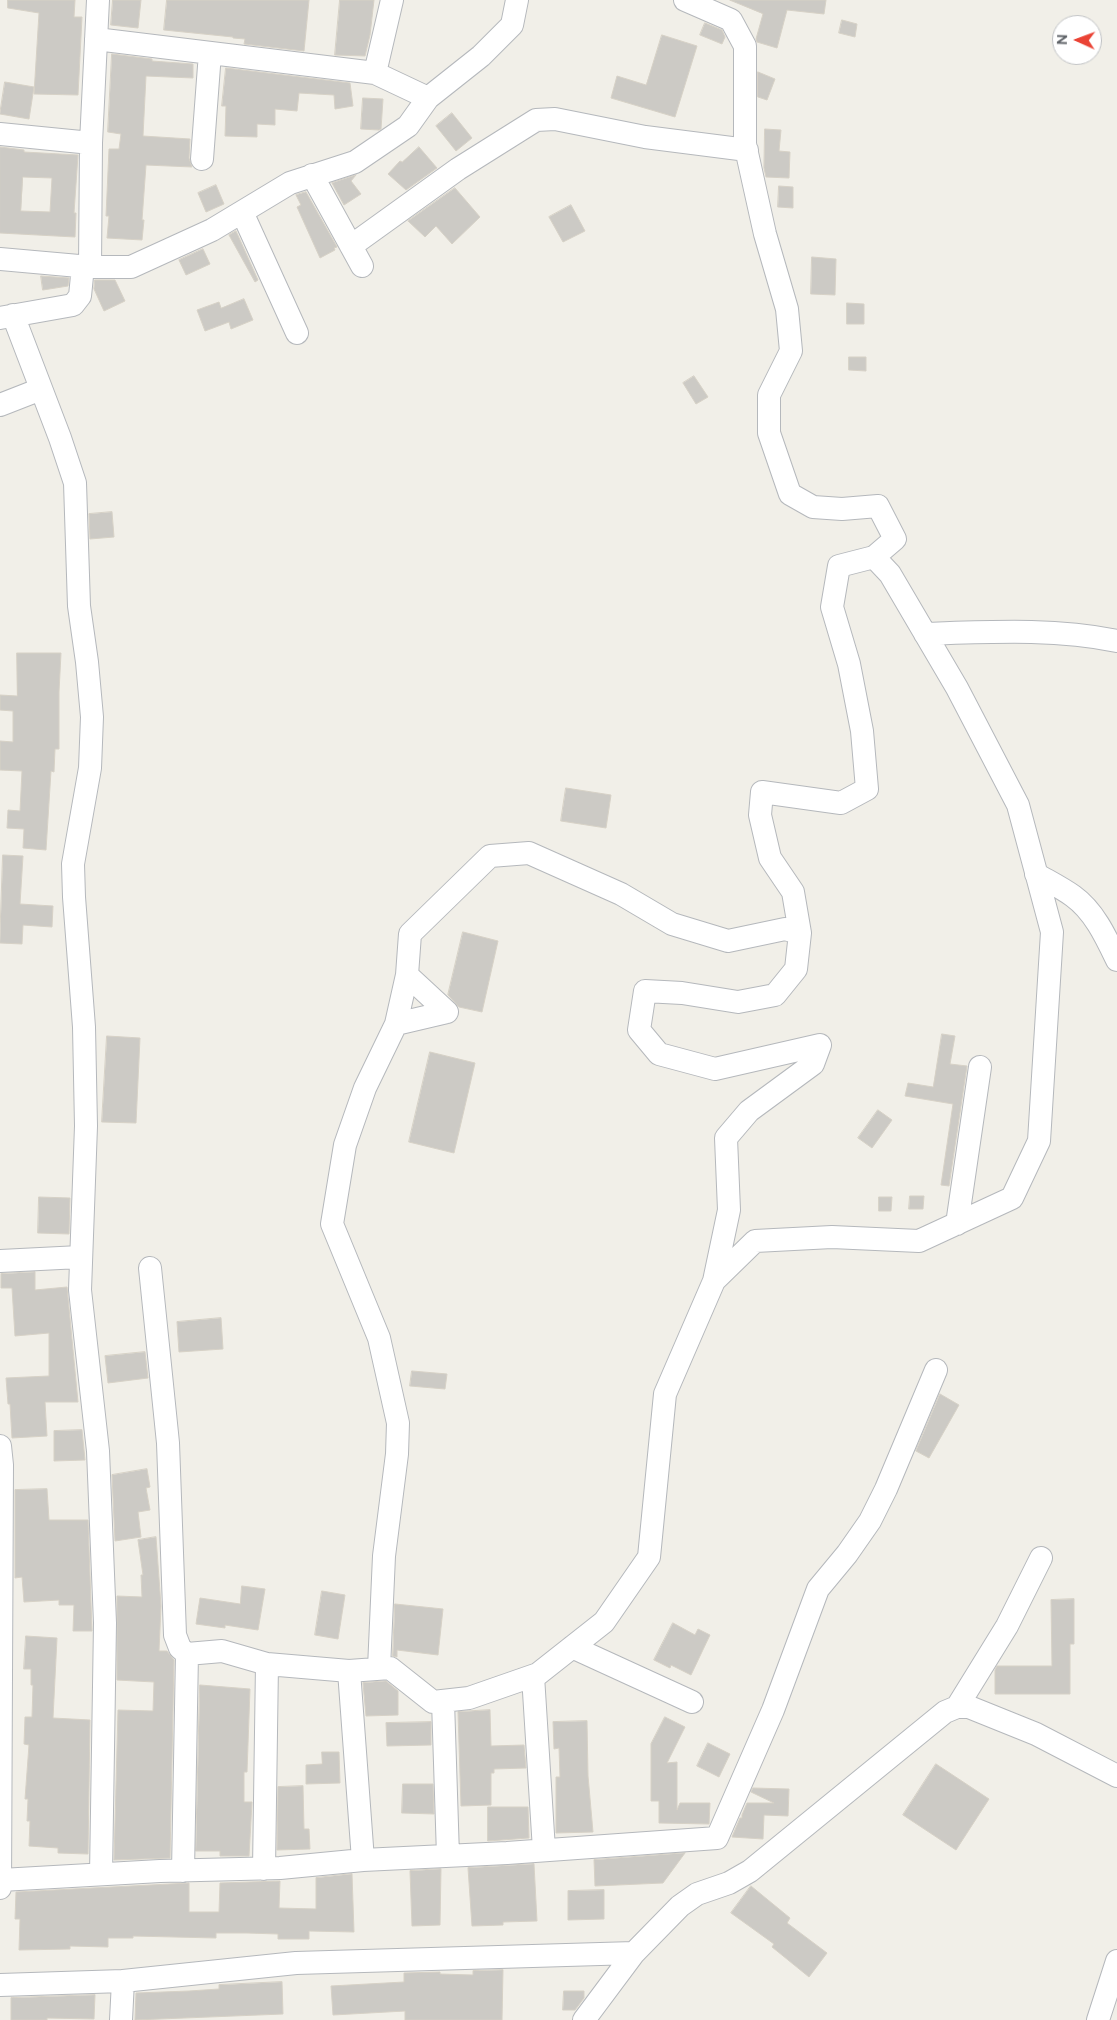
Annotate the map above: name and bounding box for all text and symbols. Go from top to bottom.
north arrow [1052,15,1102,65]
text: N [1054,34,1071,45]

